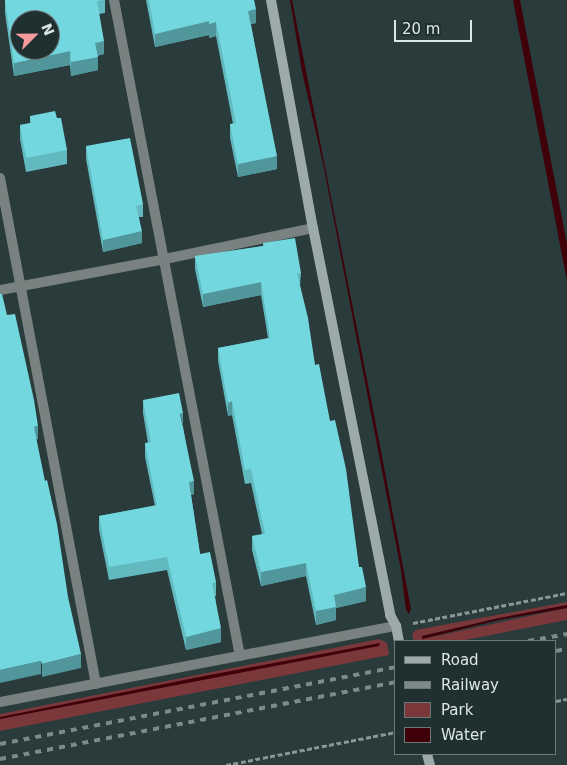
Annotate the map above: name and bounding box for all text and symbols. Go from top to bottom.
north arrow [10,10,60,60]
scale bar [397,10,474,42]
text: 20 m [402,20,440,38]
text: N [38,21,58,38]
legend [394,640,557,755]
text: Road [441,651,479,669]
text: Railway [441,676,499,694]
text: Park [441,701,473,719]
text: Water [441,726,485,744]

